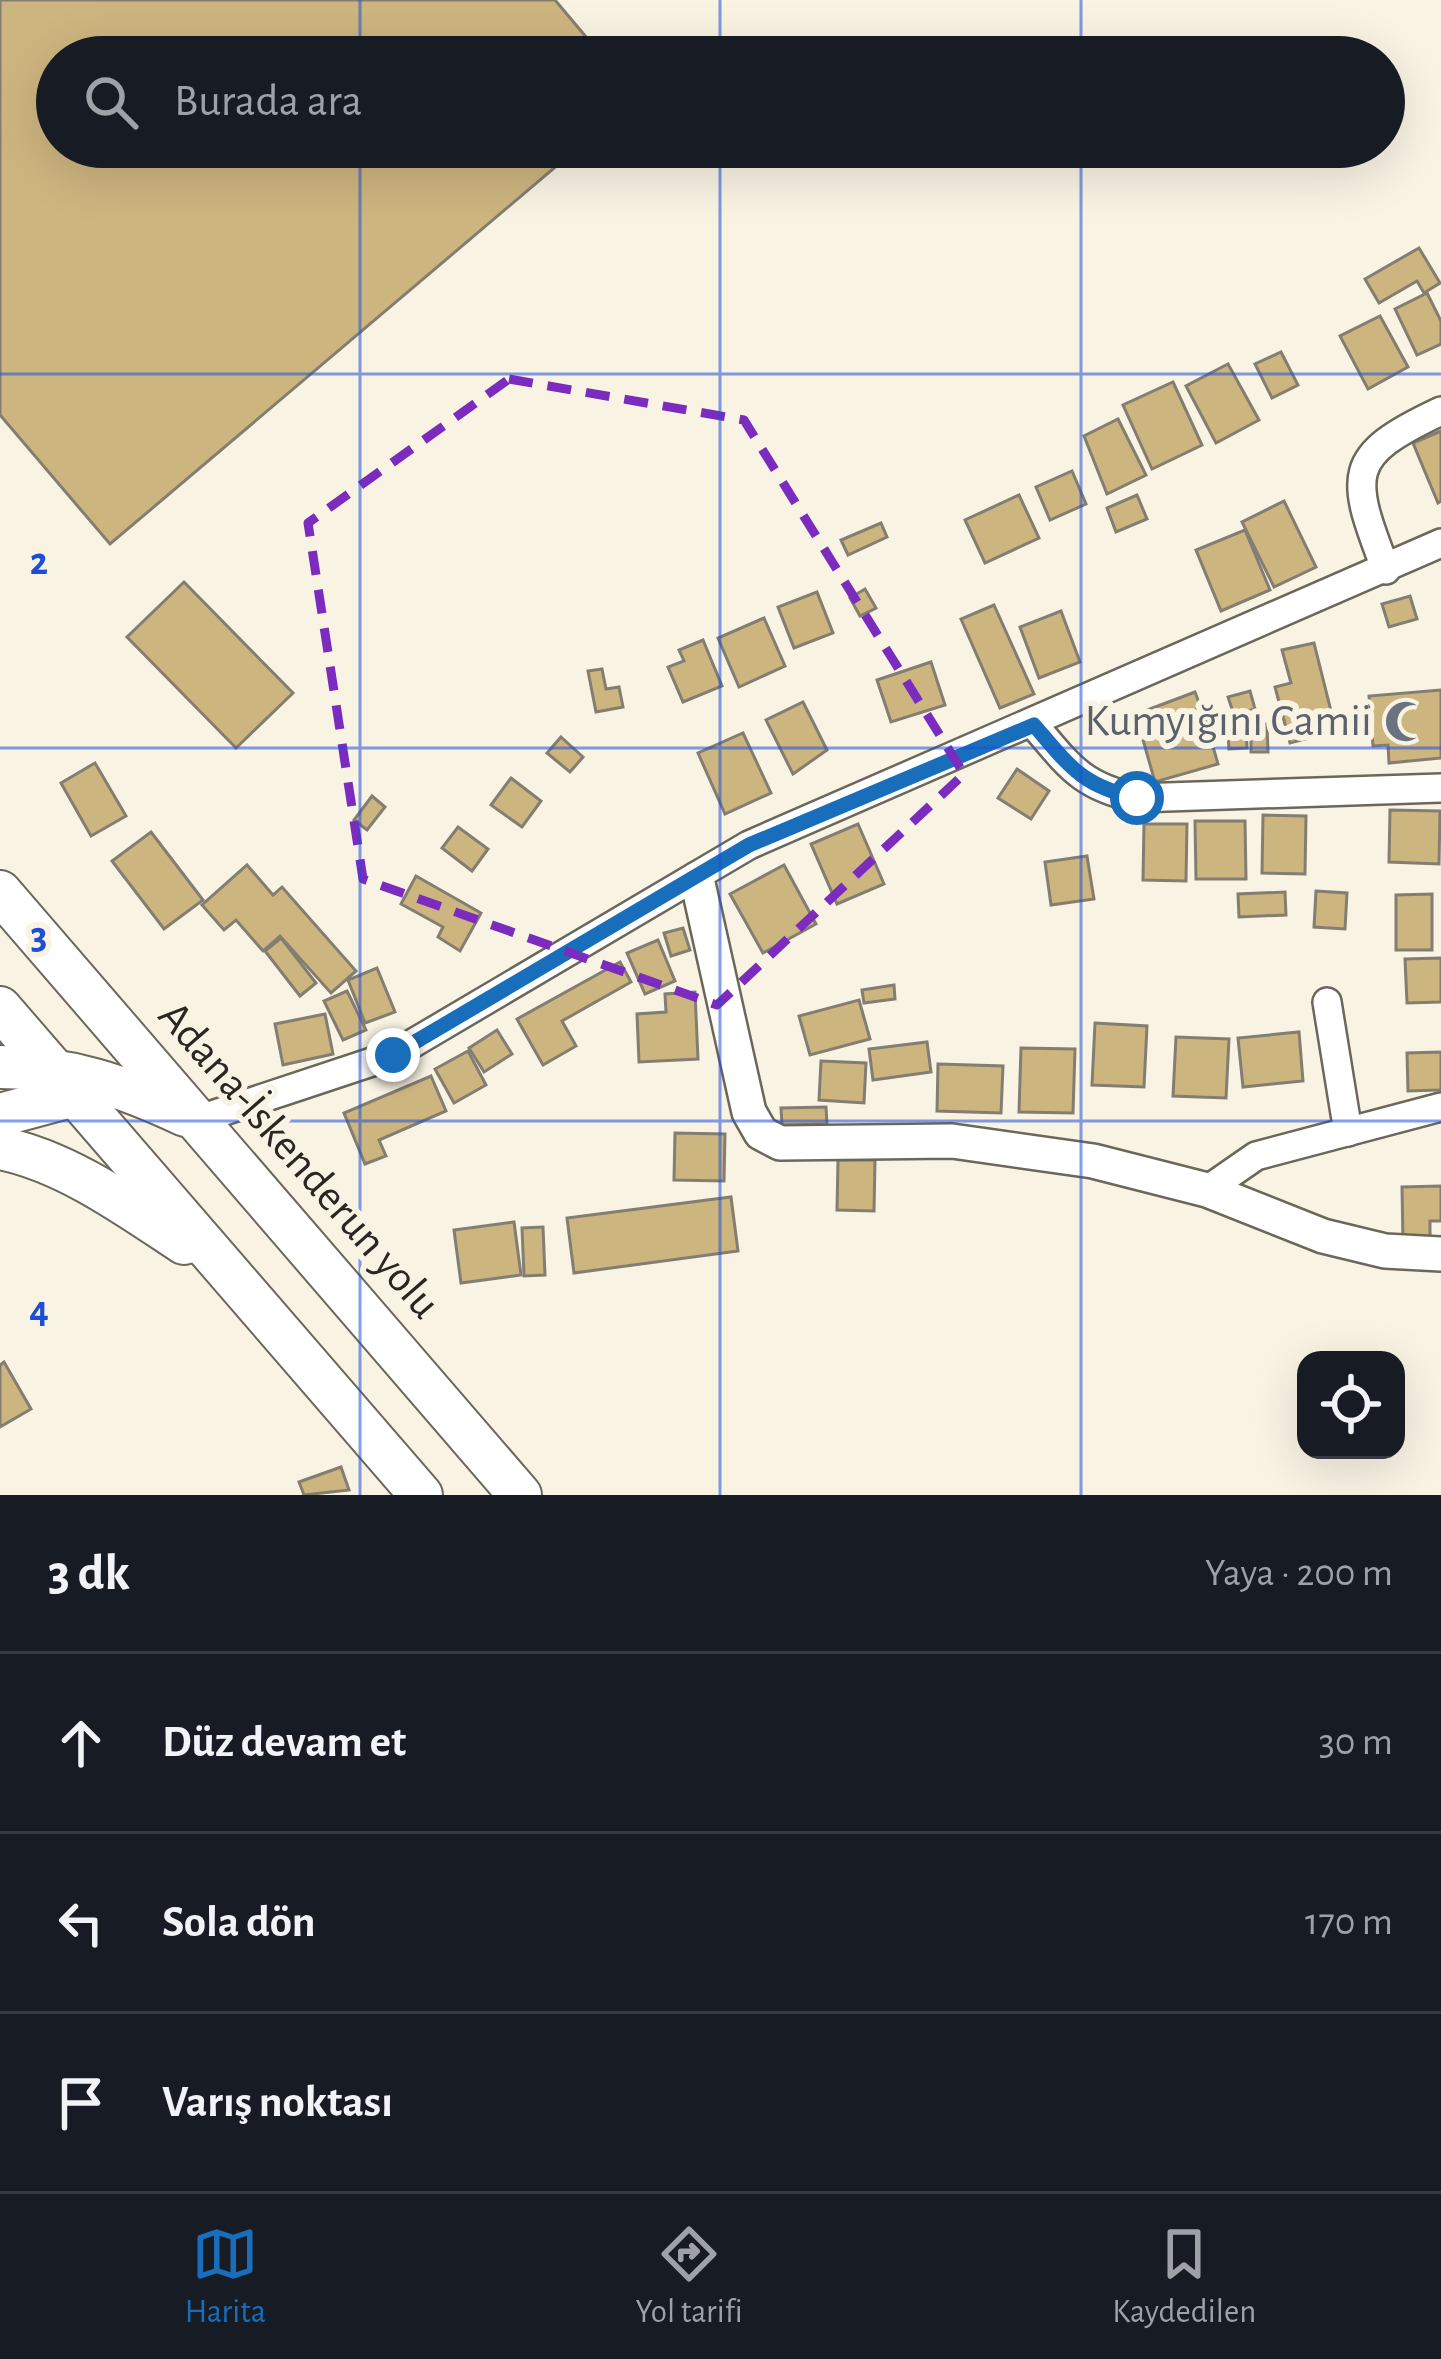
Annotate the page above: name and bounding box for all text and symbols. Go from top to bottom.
search box [36,36,1405,168]
icon: search [78,69,144,135]
text: Burada ara [174,79,362,124]
text: 2 [30,543,48,582]
mosque icon: Kumyığını Camii [1383,698,1429,744]
place label: Kumyığını Camii [1084,699,1372,744]
route start [1110,771,1164,825]
text: 3 [31,917,47,956]
street label: Adana-İskenderun yolu [150,991,451,1327]
route end [366,1028,420,1082]
text: 4 [29,1291,49,1330]
map controls [1297,1351,1405,1459]
button: locate [1297,1351,1405,1459]
text: 3 dk [48,1548,130,1599]
text: Yaya · 200 m [1205,1554,1393,1593]
icon: ahead [48,1710,114,1776]
text: Düz devam et [162,1720,406,1765]
text: 30 m [1319,1723,1393,1762]
icon: left [48,1890,114,1956]
text: Sola dön [162,1900,316,1945]
text: 170 m [1305,1903,1393,1942]
icon: arrive [48,2070,114,2136]
text: Varış noktası [162,2080,393,2125]
tab: Harita [185,2221,266,2333]
tab: Yol tarifi [636,2221,743,2333]
tab: Kaydedilen [1112,2221,1256,2333]

